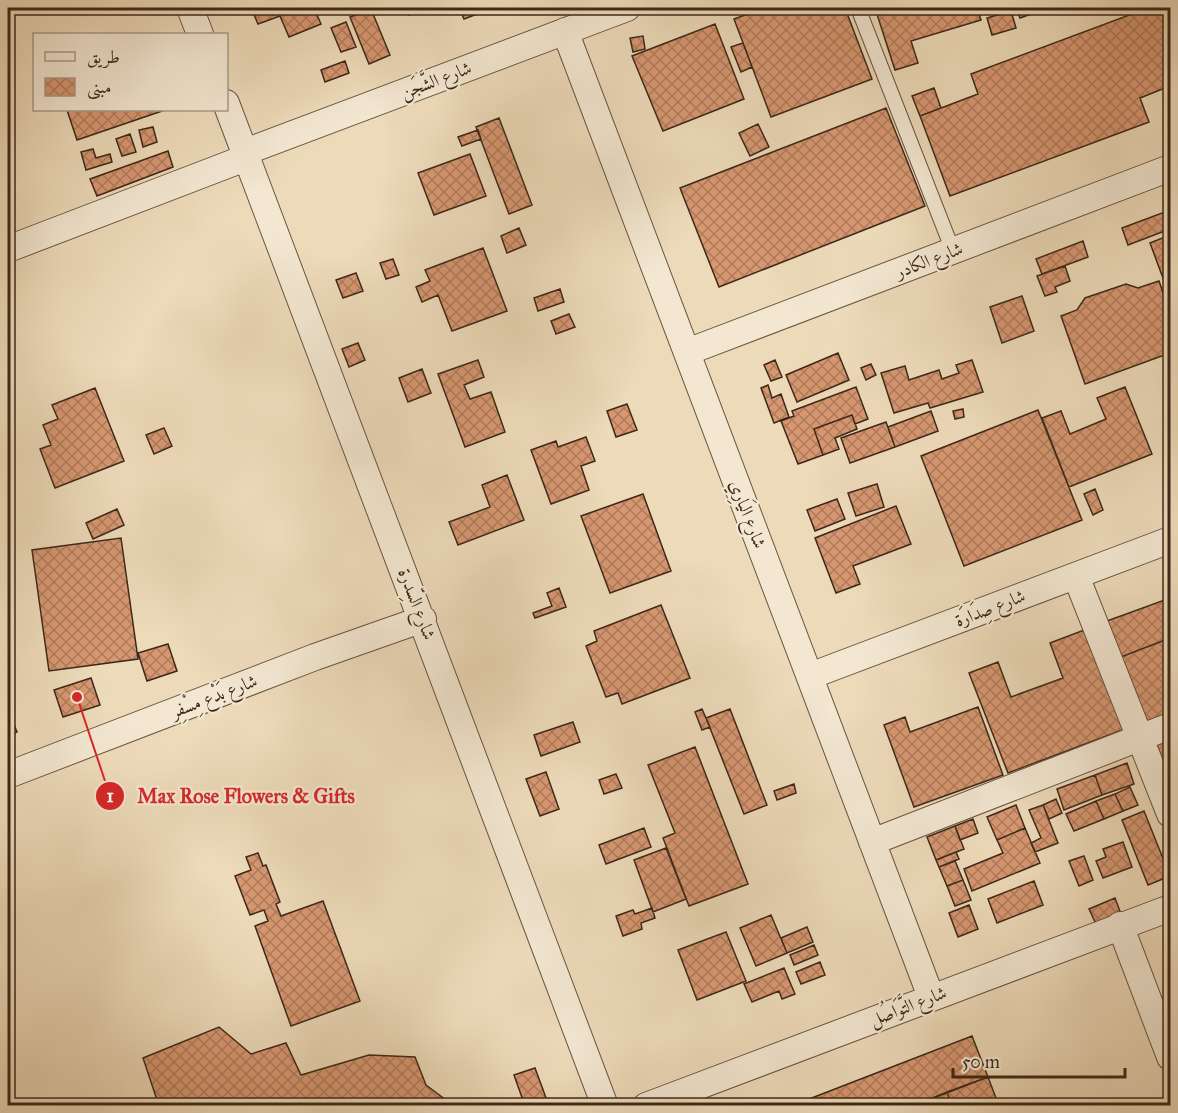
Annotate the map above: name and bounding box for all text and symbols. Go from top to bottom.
legend [33,33,228,111]
text: طريق [87,46,120,69]
street label: شارع الشَّجَن [396,53,476,107]
text: مبنى [87,76,112,100]
street label: شارع الكادر [890,237,967,287]
street label: شارع اليَارِي [721,476,773,553]
street label: شارع السِّدرة [390,565,442,644]
street label: شارع صِدَارَة [951,583,1030,635]
street label: شارع بَدْع مِسْفِر [165,667,262,727]
callout: Max Rose Flowers & Gifts [95,777,367,815]
text: Max Rose Flowers & Gifts [137,784,356,808]
text: 1 [106,785,114,807]
street label: شارع التَّوَاصُل [865,978,951,1034]
scale bar [953,1041,1126,1079]
text: 50 m [962,1051,1000,1073]

